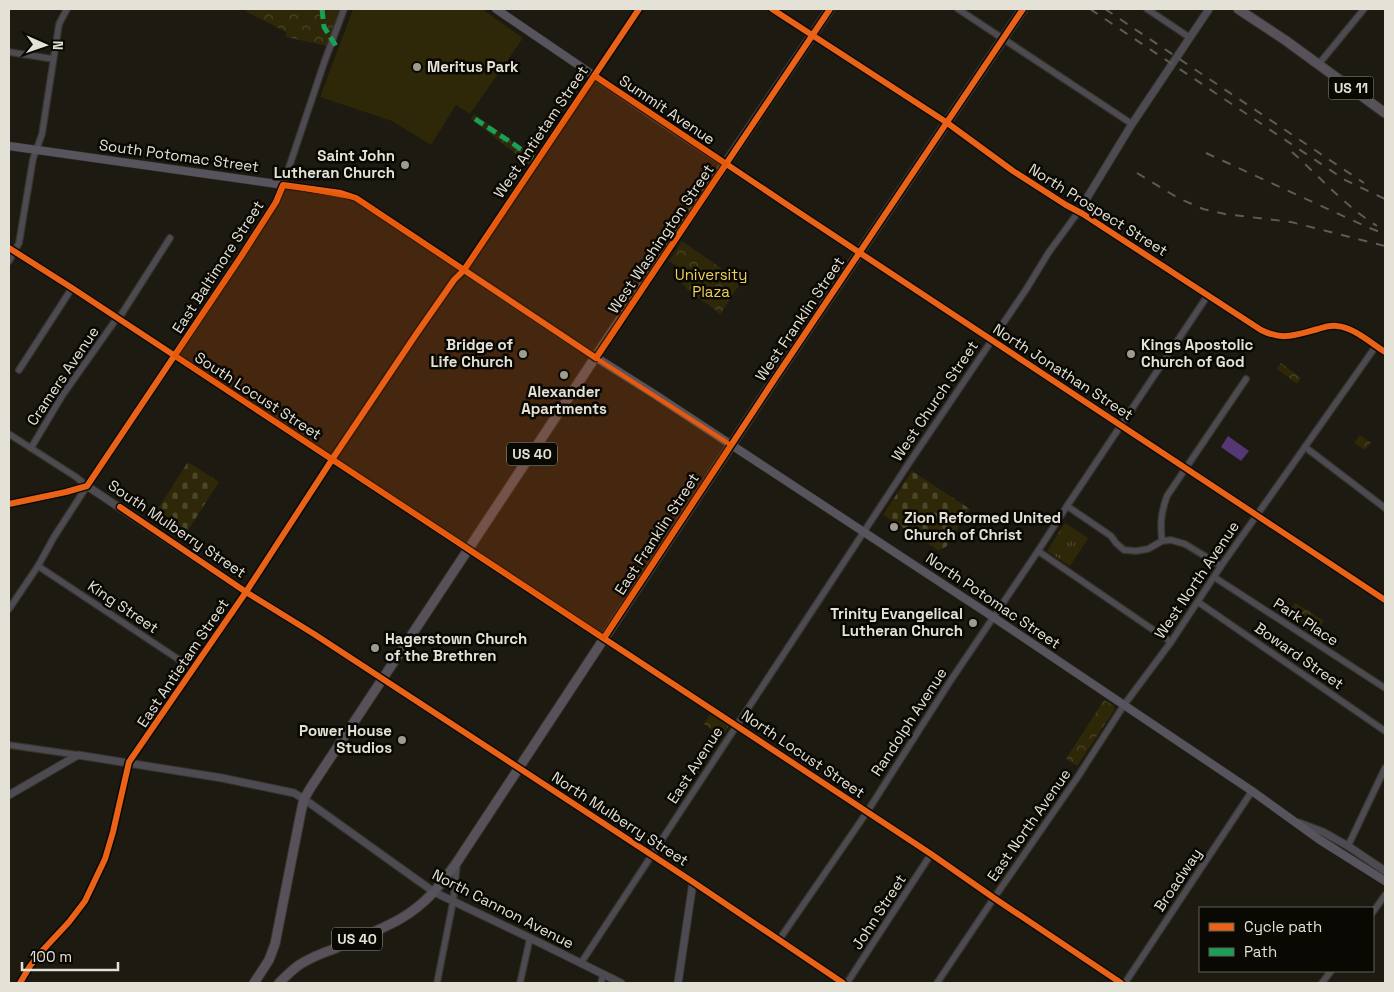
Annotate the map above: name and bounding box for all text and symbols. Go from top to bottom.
north arrow [20,20,70,70]
text: N [49,40,67,50]
place label: Meritus Park [427,57,519,76]
marker: Meritus Park [411,61,423,73]
street label: West Antietam Street [489,62,592,202]
street label: Summit Avenue [616,71,719,149]
road number: US 11 [1328,76,1374,100]
street label: South Potomac Street [98,135,260,176]
place label: Saint John Lutheran Church [274,146,395,182]
marker: Saint John Lutheran Church [399,159,411,171]
street label: North Prospect Street [1025,159,1171,260]
street label: West Washington Street [603,160,718,317]
street label: East Baltimore Street [168,197,268,337]
street label: West Franklin Street [751,253,848,385]
park label: University Plaza [675,265,747,301]
street label: North Jonathan Street [990,319,1137,424]
street label: Cramers Avenue [22,322,103,429]
place label: Bridge of Life Church [430,335,513,371]
place label: Kings Apostolic Church of God [1141,335,1253,371]
street label: West Church Street [887,337,982,465]
street label: South Locust Street [191,347,325,444]
marker: Bridge of Life Church [517,348,529,360]
marker: Kings Apostolic Church of God [1125,348,1137,360]
marker: Alexander Apartments [558,369,570,381]
place label: Alexander Apartments [521,382,607,418]
road number: US 40 [507,442,557,466]
street label: East Franklin Street [610,469,703,598]
street label: South Mulberry Street [105,475,250,582]
place label: Zion Reformed United Church of Christ [904,508,1061,544]
street label: West North Avenue [1150,517,1243,642]
marker: Zion Reformed United Church of Christ [888,521,900,533]
street label: North Potomac Street [922,548,1064,653]
street label: King Street [84,576,162,637]
street label: Park Place [1270,593,1343,650]
street label: East Antietam Street [132,595,233,731]
place label: Trinity Evangelical Lutheran Church [830,604,963,640]
marker: Trinity Evangelical Lutheran Church [967,617,979,629]
street label: Boward Street [1251,618,1348,693]
place label: Hagerstown Church of the Brethren [385,629,527,665]
marker: Hagerstown Church of the Brethren [369,642,381,654]
street label: Randolph Avenue [866,664,951,779]
street label: North Locust Street [738,705,869,802]
place label: Power House Studios [299,721,392,757]
street label: East Avenue [663,722,727,807]
marker: Power House Studios [396,734,408,746]
street label: East North Avenue [983,765,1075,885]
street label: North Mulberry Street [548,767,692,870]
street label: Broadway [1150,844,1206,915]
street label: North Cannon Avenue [429,865,577,953]
street label: John Street [847,870,910,953]
legend [1199,907,1374,972]
text: Cycle path [1244,917,1322,936]
road number: US 40 [332,928,382,951]
scale bar [22,940,119,972]
text: Path [1244,942,1277,961]
text: 100 m [30,947,72,966]

